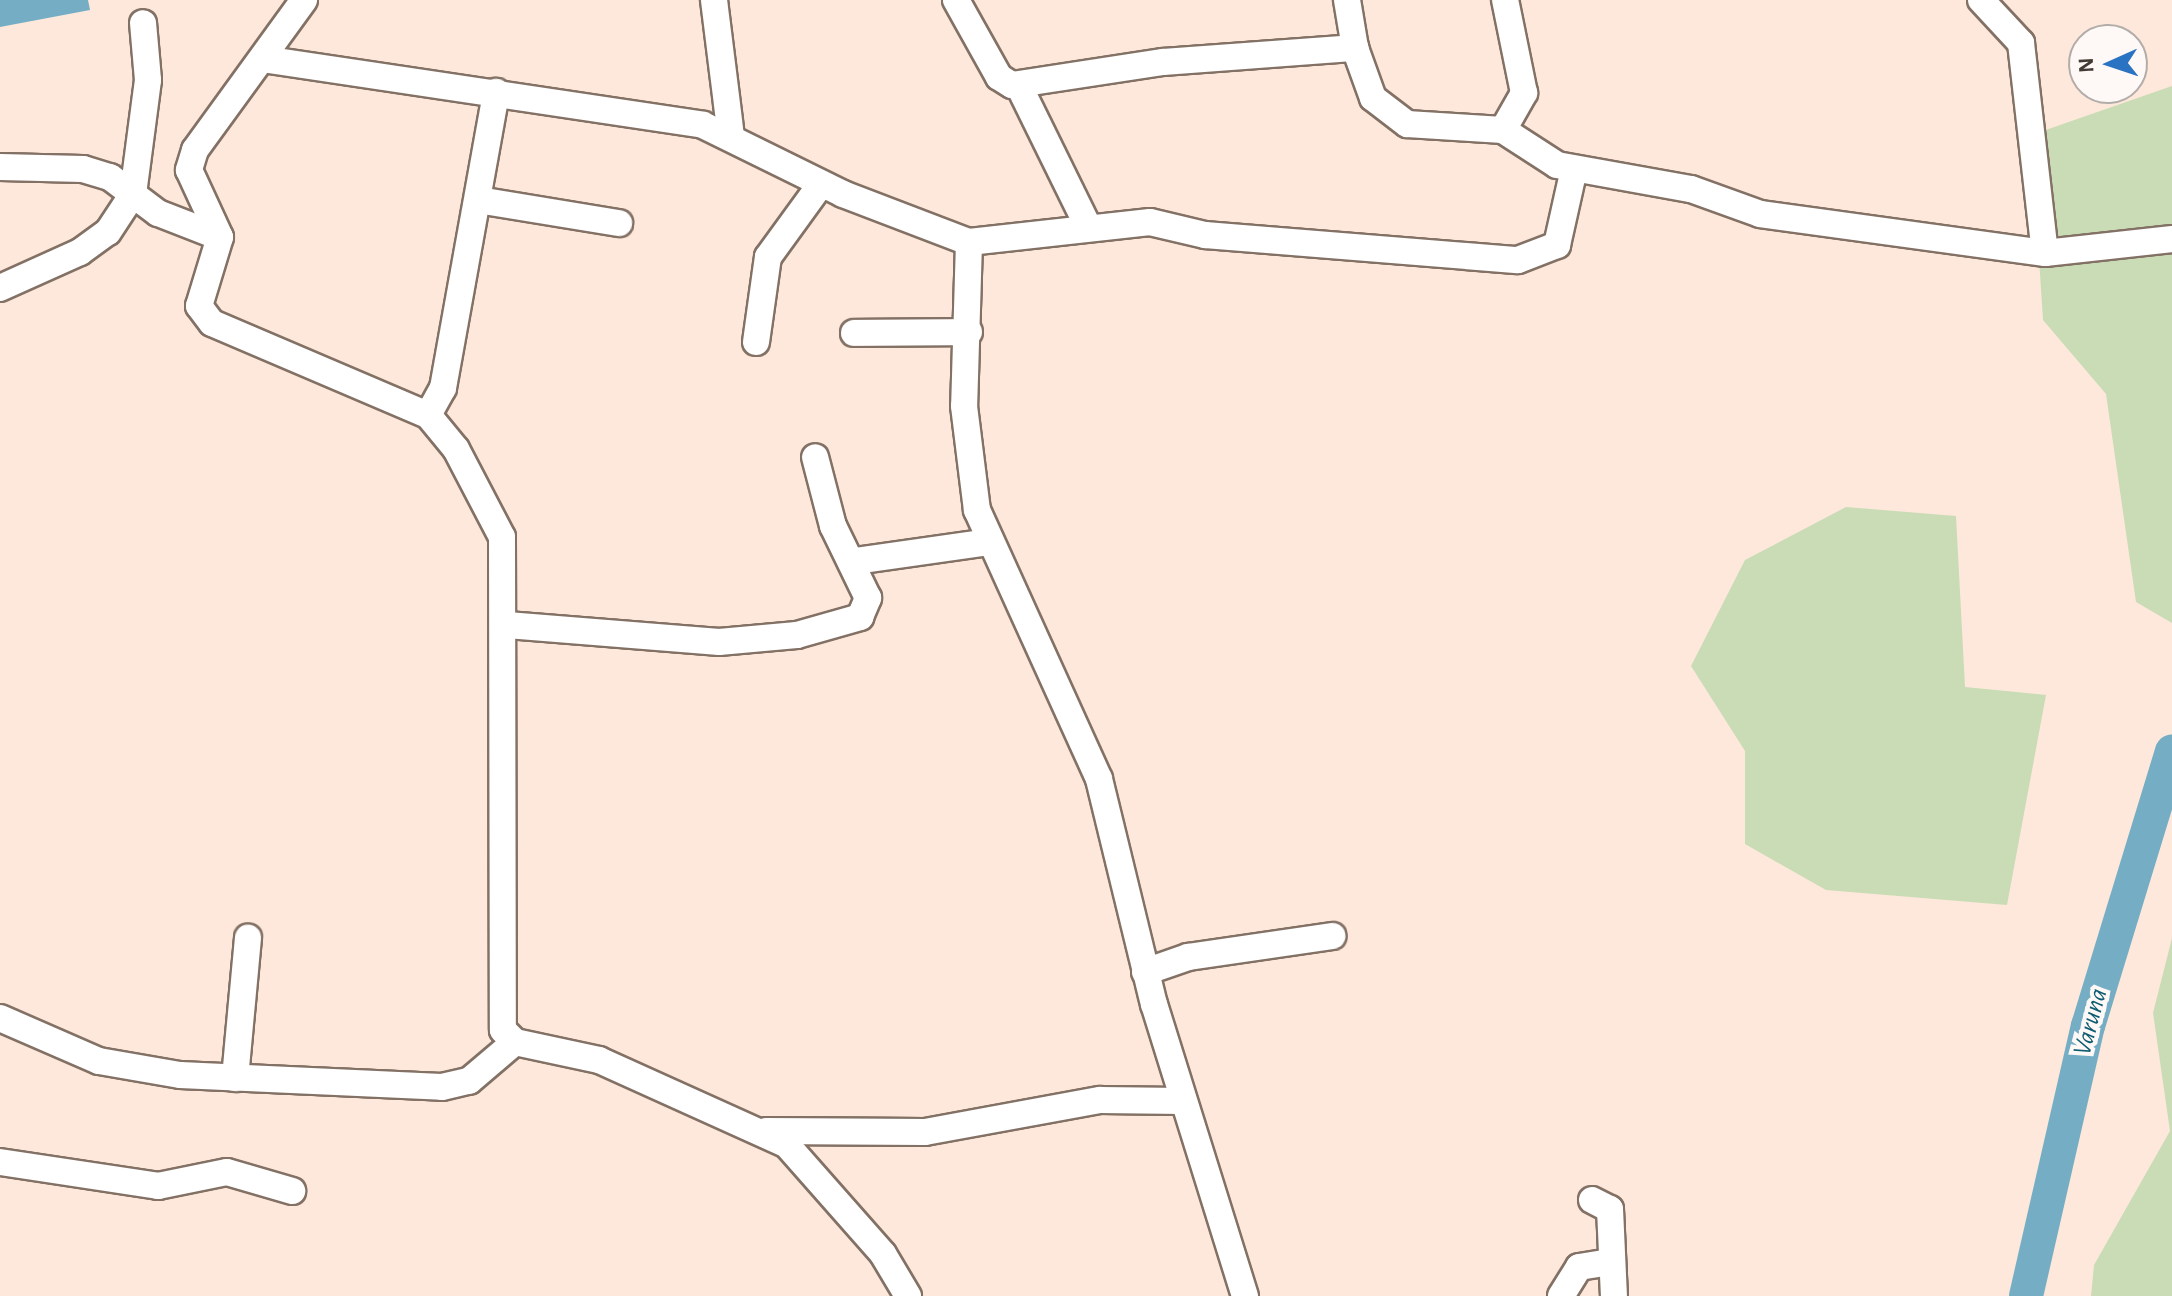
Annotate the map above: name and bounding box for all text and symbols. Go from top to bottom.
north arrow [2068,24,2148,104]
text: N [2075,57,2097,73]
water label: Varuna [2067,985,2115,1059]

